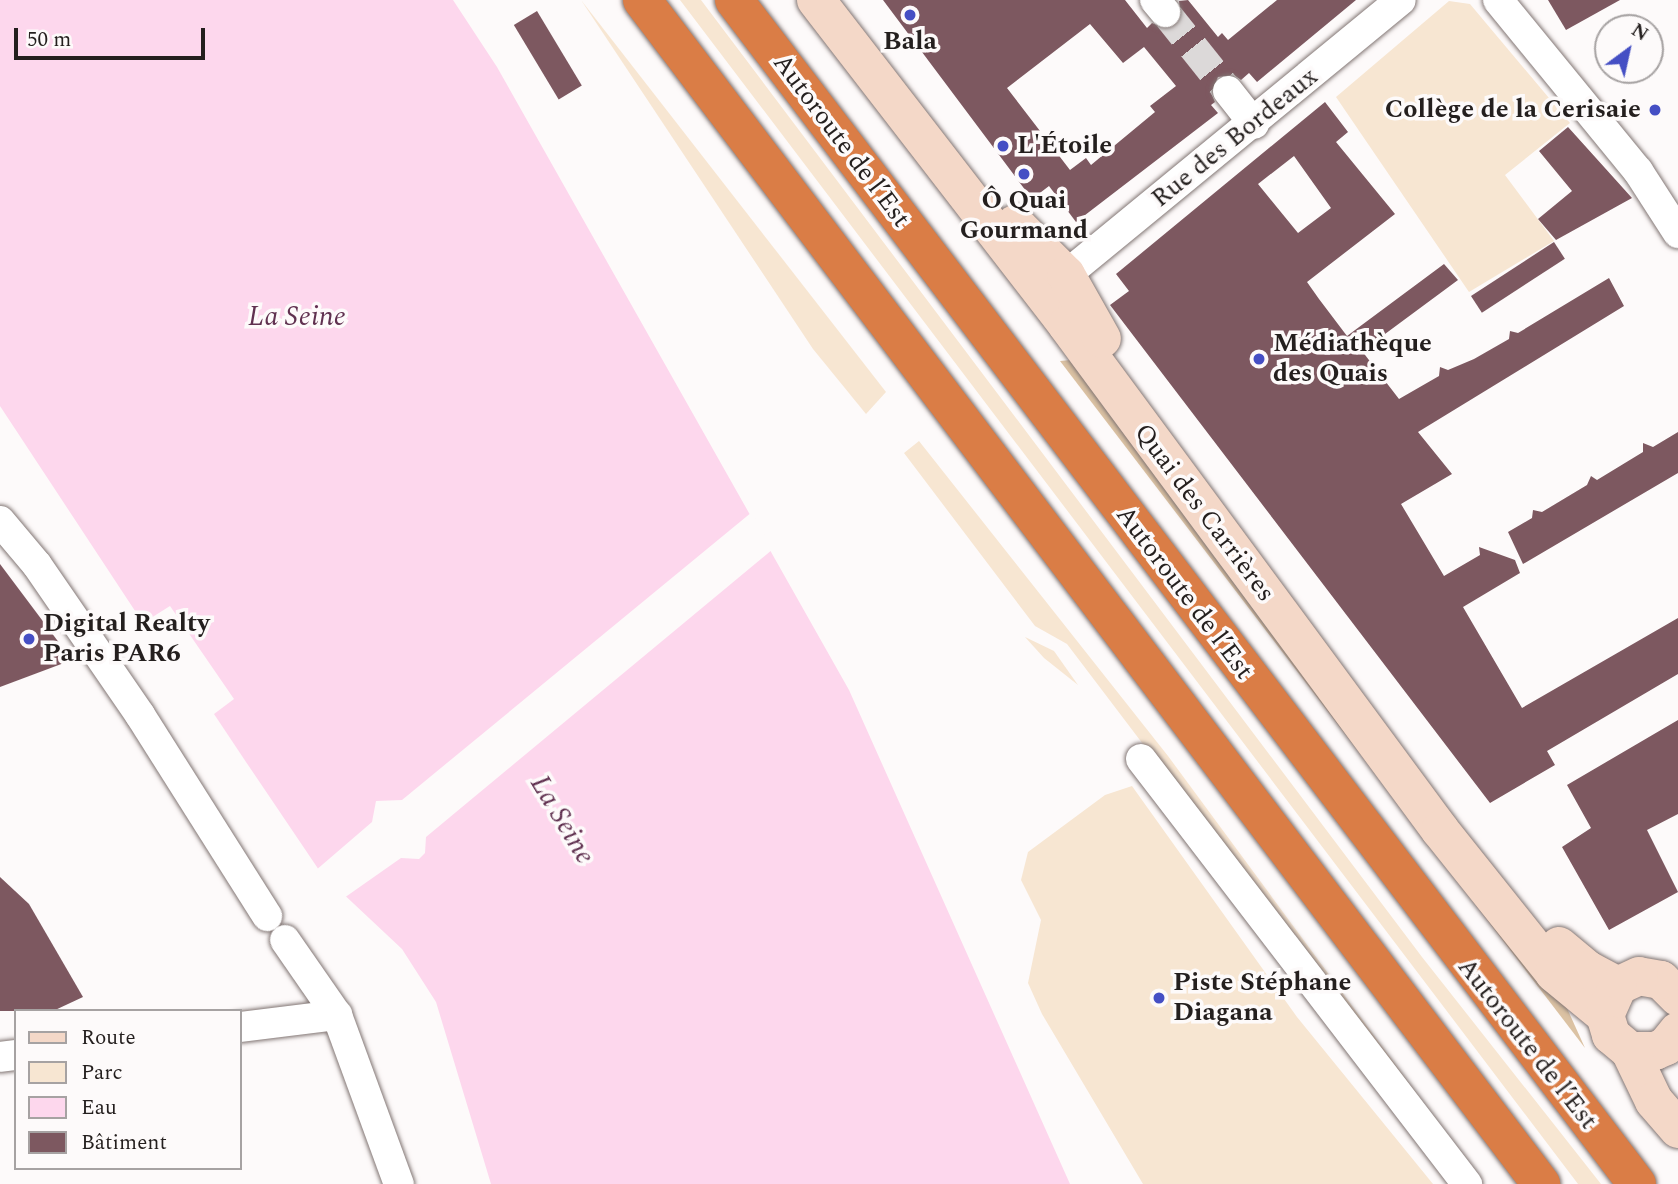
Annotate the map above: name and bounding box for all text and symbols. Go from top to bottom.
marker: Bala [902,7,918,23]
scale bar [18,14,208,58]
north arrow [1594,14,1664,84]
text: N [1625,16,1654,49]
text: 50 m [27,24,71,56]
place label: Bala [883,26,937,58]
street label: Autoroute de l’Est [766,48,916,234]
street label: Rue des Bordeaux [1146,61,1324,215]
place label: Collège de la Cerisaie [1385,94,1641,126]
marker: Collège de la Cerisaie [1647,102,1663,118]
place label: L'Étoile [1017,130,1112,162]
marker: L'Étoile [995,138,1011,154]
marker: Ô Quai Gourmand [1016,166,1032,182]
place label: Ô Quai Gourmand [960,185,1088,246]
water label: La Seine [248,300,346,334]
place label: Médiathèque des Quais [1273,328,1432,390]
marker: Médiathèque des Quais [1251,351,1267,367]
street label: Quai des Carrières [1127,418,1281,608]
street label: Autoroute de l’Est [1109,500,1259,686]
place label: Digital Realty Paris PAR6 [43,608,210,670]
marker: Digital Realty Paris PAR6 [21,631,37,647]
water label: La Seine [522,769,602,871]
street label: Autoroute de l’Est [1450,952,1604,1136]
place label: Piste Stéphane Diagana [1173,967,1351,1028]
marker: Piste Stéphane Diagana [1151,990,1167,1006]
legend [14,1009,242,1170]
text: Route [81,1022,136,1054]
text: Parc [81,1057,123,1089]
text: Eau [81,1092,117,1124]
text: Bâtiment [81,1127,167,1159]

